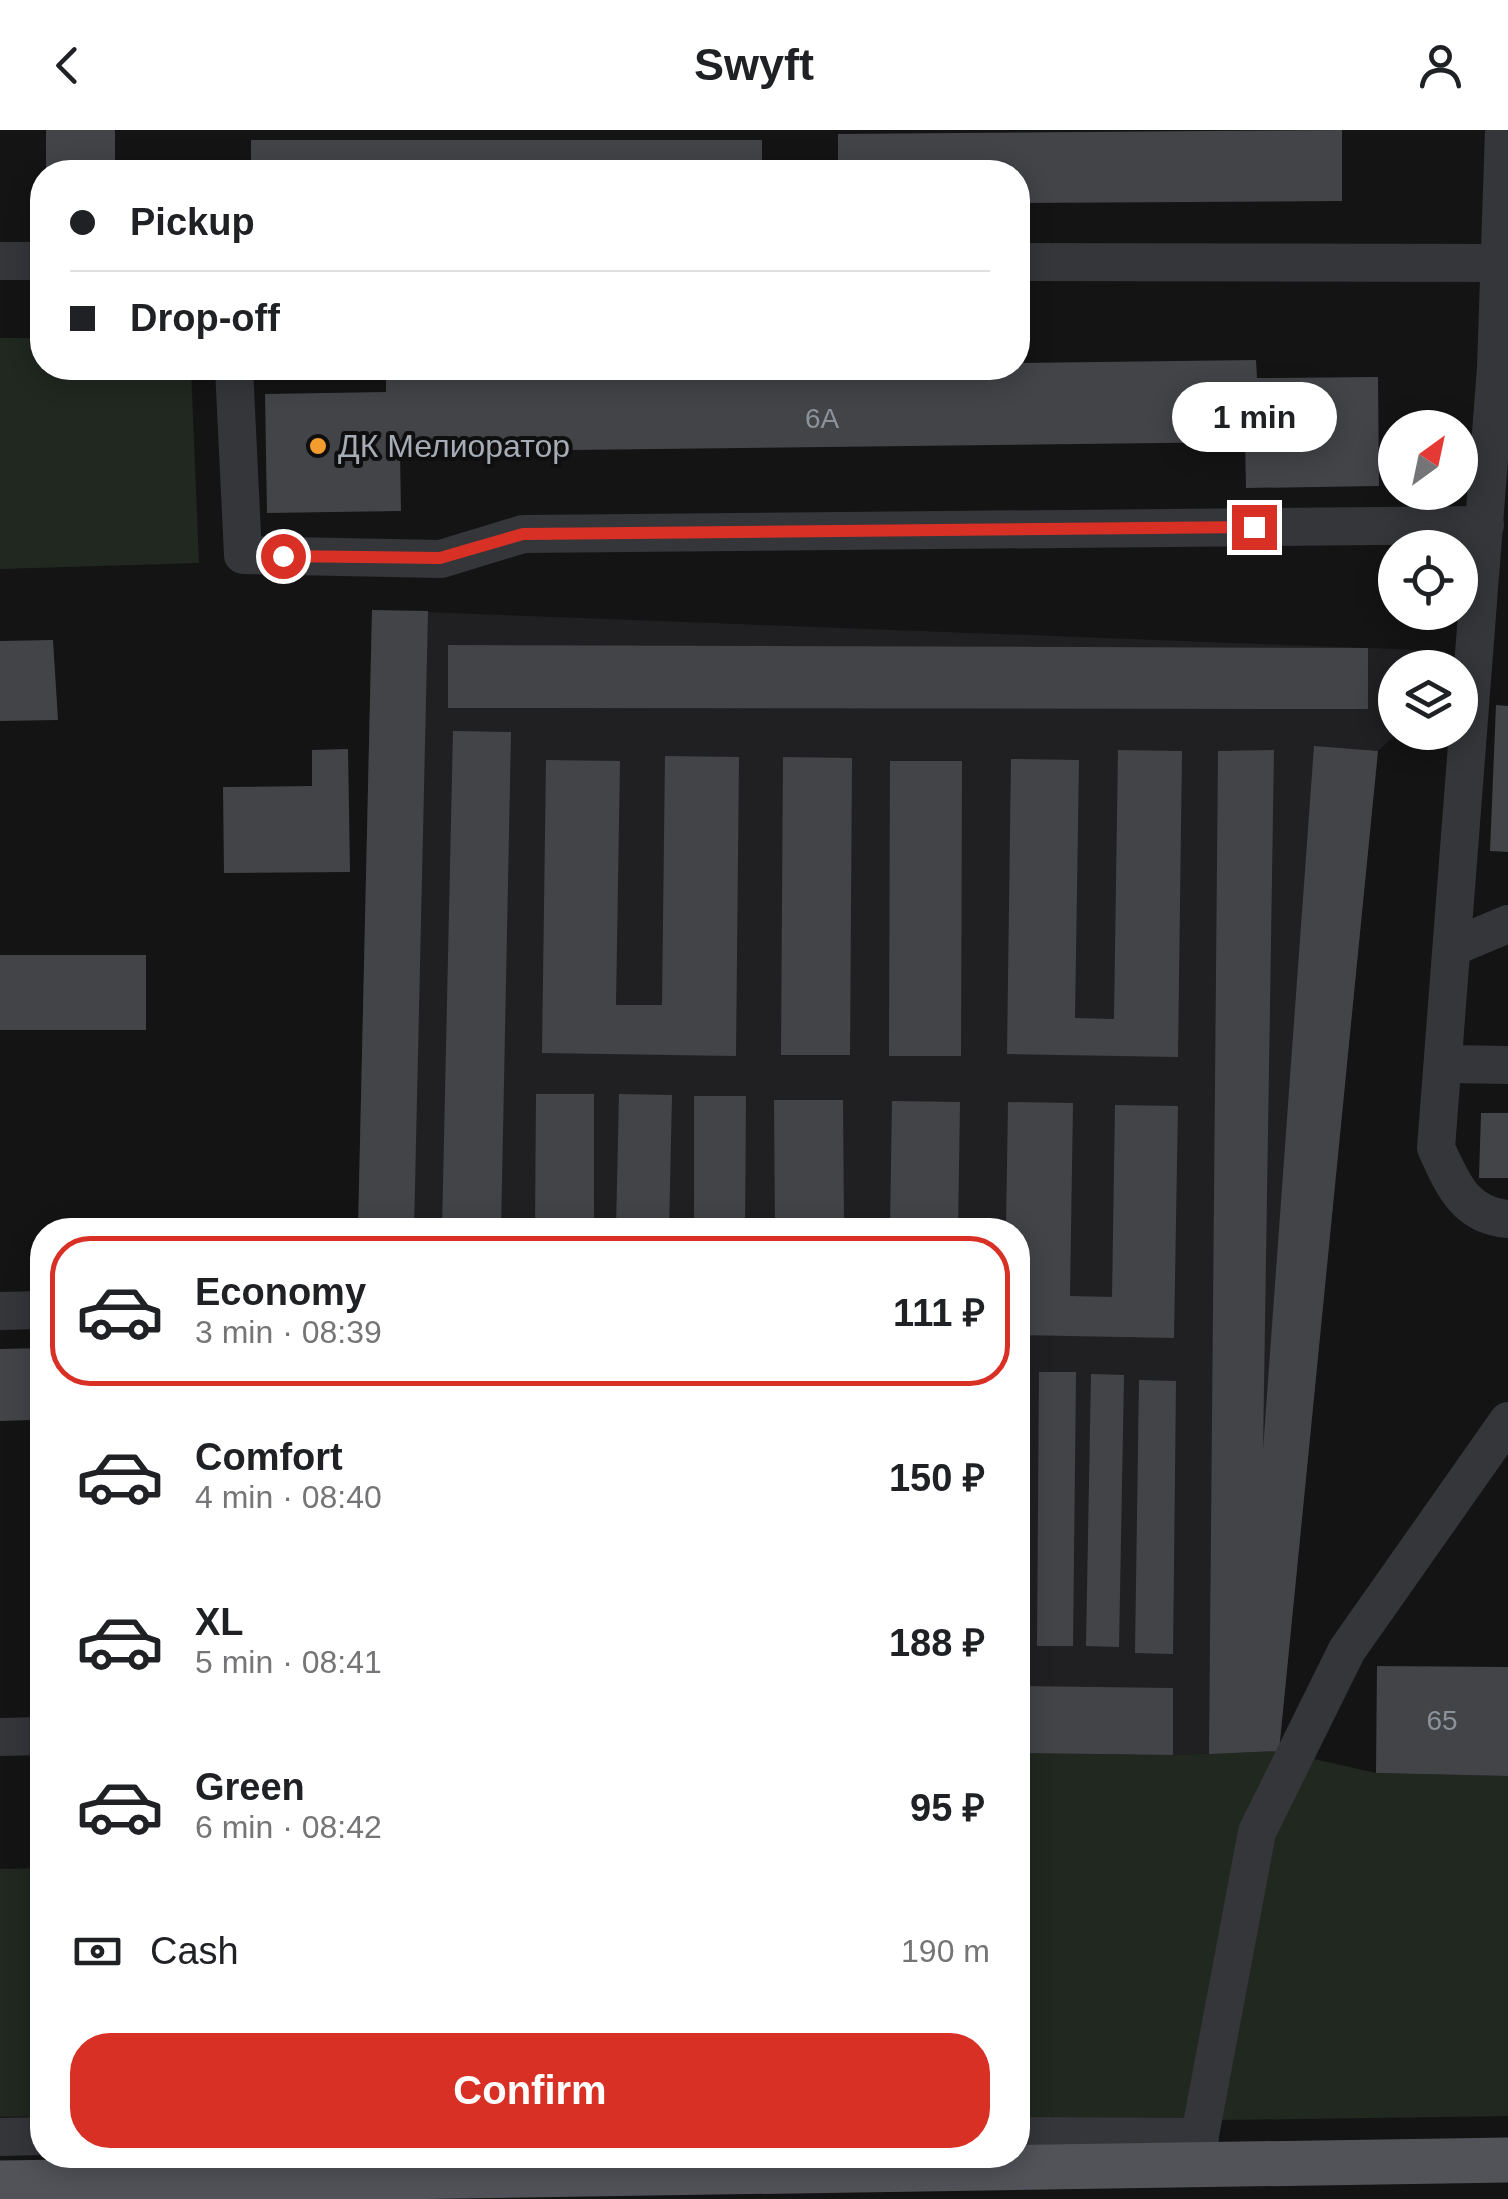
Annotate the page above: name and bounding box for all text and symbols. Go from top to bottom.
icon: back [40,38,95,93]
icon: person [1413,38,1468,93]
text: Swyft [694,39,814,90]
text: Pickup [130,201,255,243]
text: Drop-off [130,297,280,339]
callout: 1 min [1172,382,1336,452]
text: 1 min [1213,399,1296,435]
house number: 6А [805,403,839,434]
north arrow [1378,410,1478,510]
map controls [1378,410,1478,750]
place label: ДК Мелиоратор [338,428,570,464]
marker: ДК Мелиоратор [307,435,329,457]
route end [1232,505,1277,550]
button: locate [1378,530,1478,630]
route start [261,534,306,579]
button: layers [1378,650,1478,750]
icon: car [75,1266,165,1356]
text: Economy [195,1271,366,1313]
text: 111 ₽ [893,1292,985,1334]
text: 3 min · 08:39 [195,1314,382,1350]
icon: car [75,1431,165,1521]
text: Comfort [195,1436,343,1478]
text: 150 ₽ [889,1457,985,1499]
text: 4 min · 08:40 [195,1479,382,1515]
icon: car [75,1596,165,1686]
text: XL [195,1601,244,1643]
text: 188 ₽ [889,1622,985,1664]
text: 5 min · 08:41 [195,1644,382,1680]
house number: 65 [1426,1705,1458,1736]
icon: car [75,1761,165,1851]
text: Green [195,1766,305,1808]
text: 95 ₽ [910,1787,985,1829]
text: 6 min · 08:42 [195,1809,382,1845]
icon: cash [70,1924,125,1979]
text: Cash [150,1930,239,1972]
text: 190 m [901,1933,990,1969]
button: Confirm [70,2033,990,2148]

